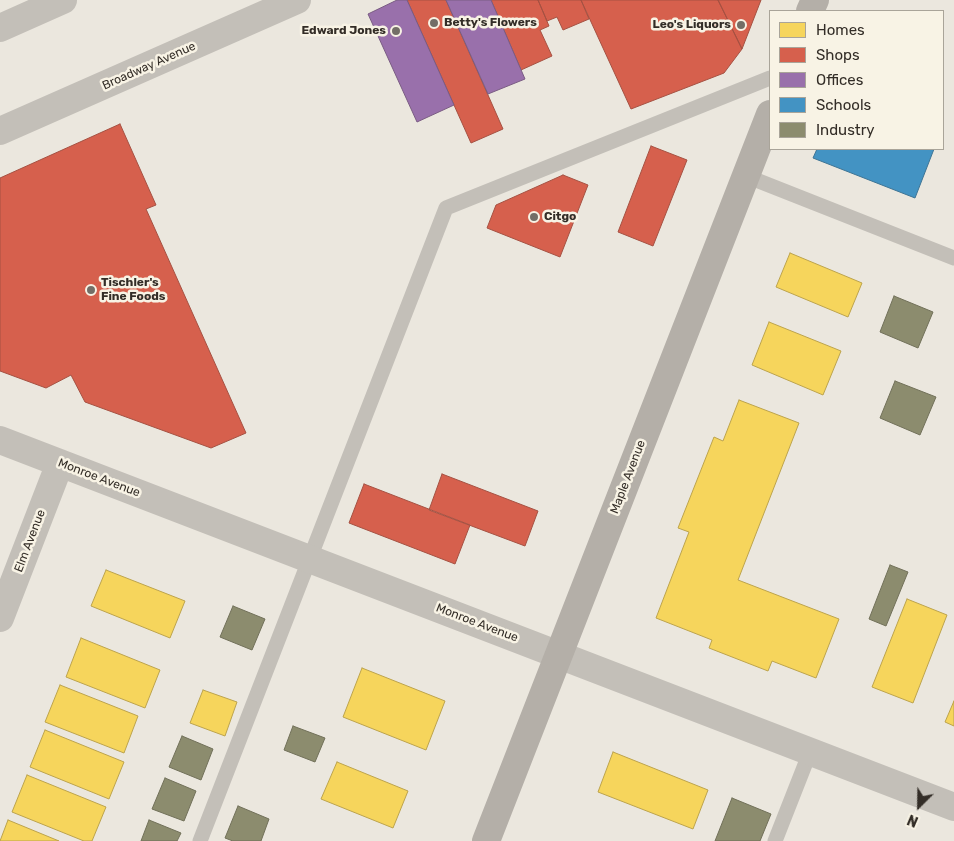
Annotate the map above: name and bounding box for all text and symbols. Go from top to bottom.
legend [769,10,944,150]
place label: Betty's Flowers [444,16,537,30]
marker: Betty's Flowers [428,17,440,29]
place label: Leo's Liquors [653,18,731,32]
marker: Leo's Liquors [735,19,747,31]
text: Homes [816,21,865,39]
place label: Edward Jones [301,24,386,38]
marker: Edward Jones [390,25,402,37]
street label: Broadway Avenue [100,39,198,93]
text: Shops [816,46,860,64]
text: Offices [816,71,863,89]
text: Schools [816,96,871,114]
text: Industry [816,121,875,139]
place label: Citgo [544,210,576,224]
marker: Citgo [528,211,540,223]
place label: Tischler's Fine Foods [101,276,165,304]
marker: Tischler's Fine Foods [85,284,97,296]
street label: Maple Avenue [607,438,649,516]
street label: Monroe Avenue [56,456,142,500]
street label: Elm Avenue [11,508,49,574]
street label: Monroe Avenue [434,601,520,645]
north arrow [894,781,944,831]
text: N [905,810,921,830]

